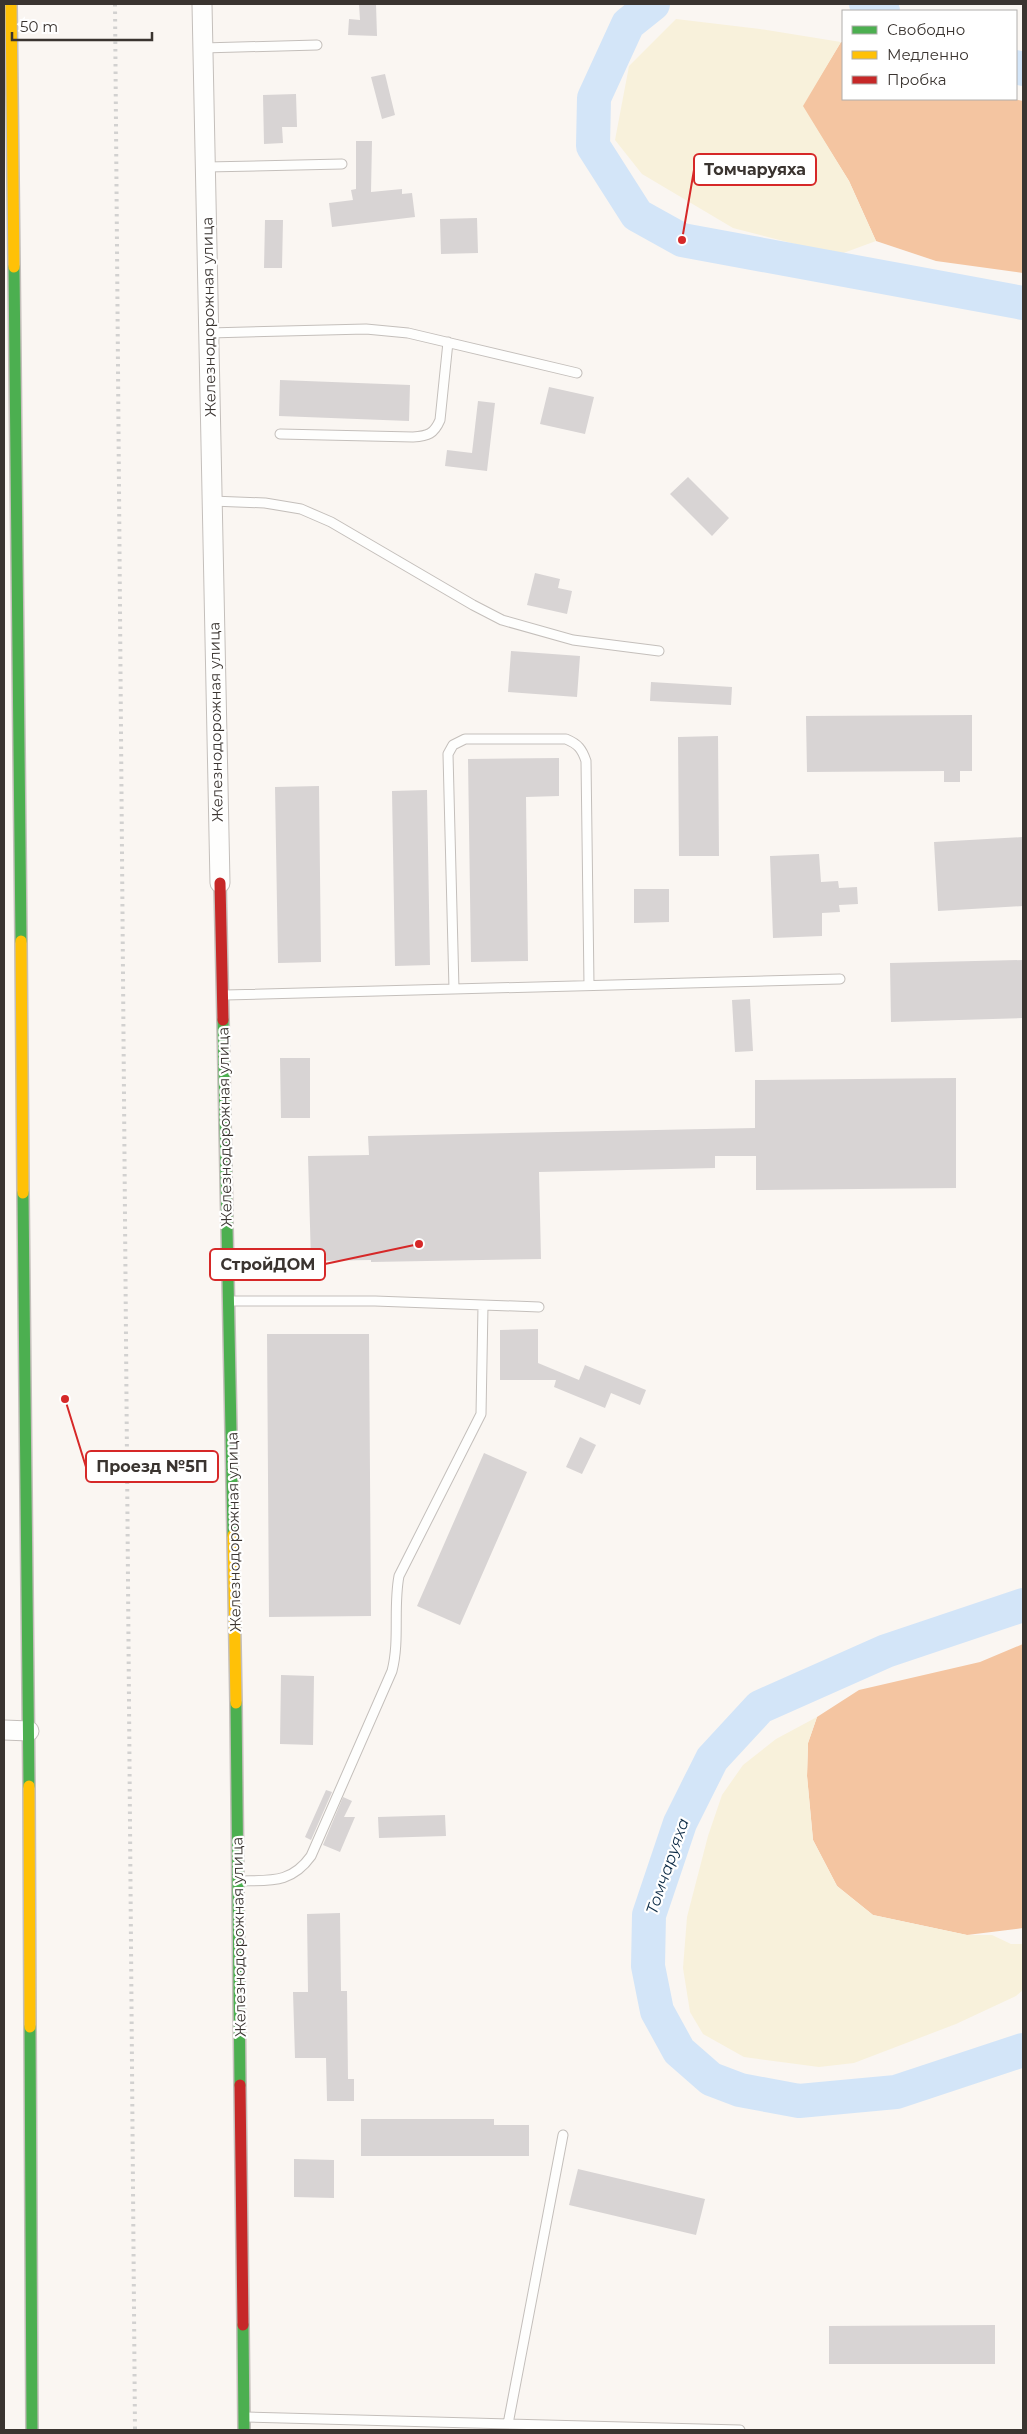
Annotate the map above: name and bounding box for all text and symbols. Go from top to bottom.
scale bar [12,10,152,42]
legend [842,10,1017,100]
text: 50 m [20,17,58,36]
text: Свободно [887,20,965,39]
text: Медленно [887,45,969,64]
text: Пробка [887,70,946,89]
callout: Томчаруяха [694,154,816,185]
text: Томчаруяха [704,160,806,179]
street label: Железнодорожная улица [197,217,220,417]
street label: Железнодорожная улица [204,622,227,822]
street label: Железнодорожная улица [213,1027,236,1227]
callout: СтройДОМ [210,1249,325,1280]
text: СтройДОМ [220,1255,316,1274]
street label: Железнодорожная улица [222,1432,245,1632]
callout: Проезд №5П [86,1451,218,1482]
text: Проезд №5П [96,1457,208,1476]
water label: Томчаруяха [642,1816,693,1917]
street label: Железнодорожная улица [227,1837,250,2037]

